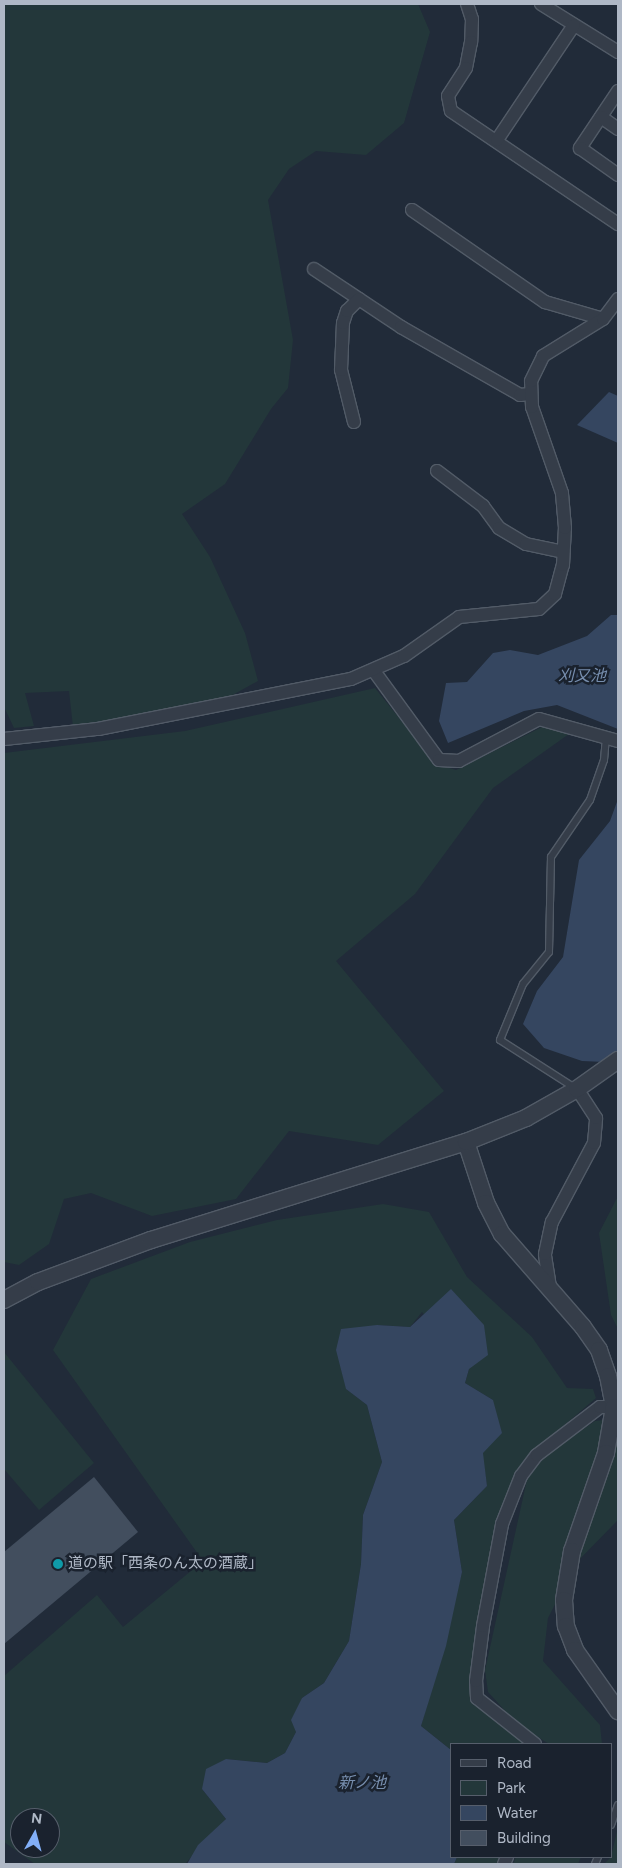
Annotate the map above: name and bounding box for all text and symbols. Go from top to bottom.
water label: 刈又池 [558,666,606,686]
place label: 道の駅「西条のん太の酒蔵」 [68,1555,263,1573]
marker: 道の駅「西条のん太の酒蔵」 [52,1558,64,1570]
legend [450,1743,612,1858]
text: Road [497,1754,532,1772]
water label: 新ノ池 [338,1773,386,1793]
text: Park [497,1779,526,1797]
text: Water [497,1804,537,1822]
north arrow [10,1808,60,1858]
text: N [30,1810,43,1828]
text: Building [497,1829,551,1847]

